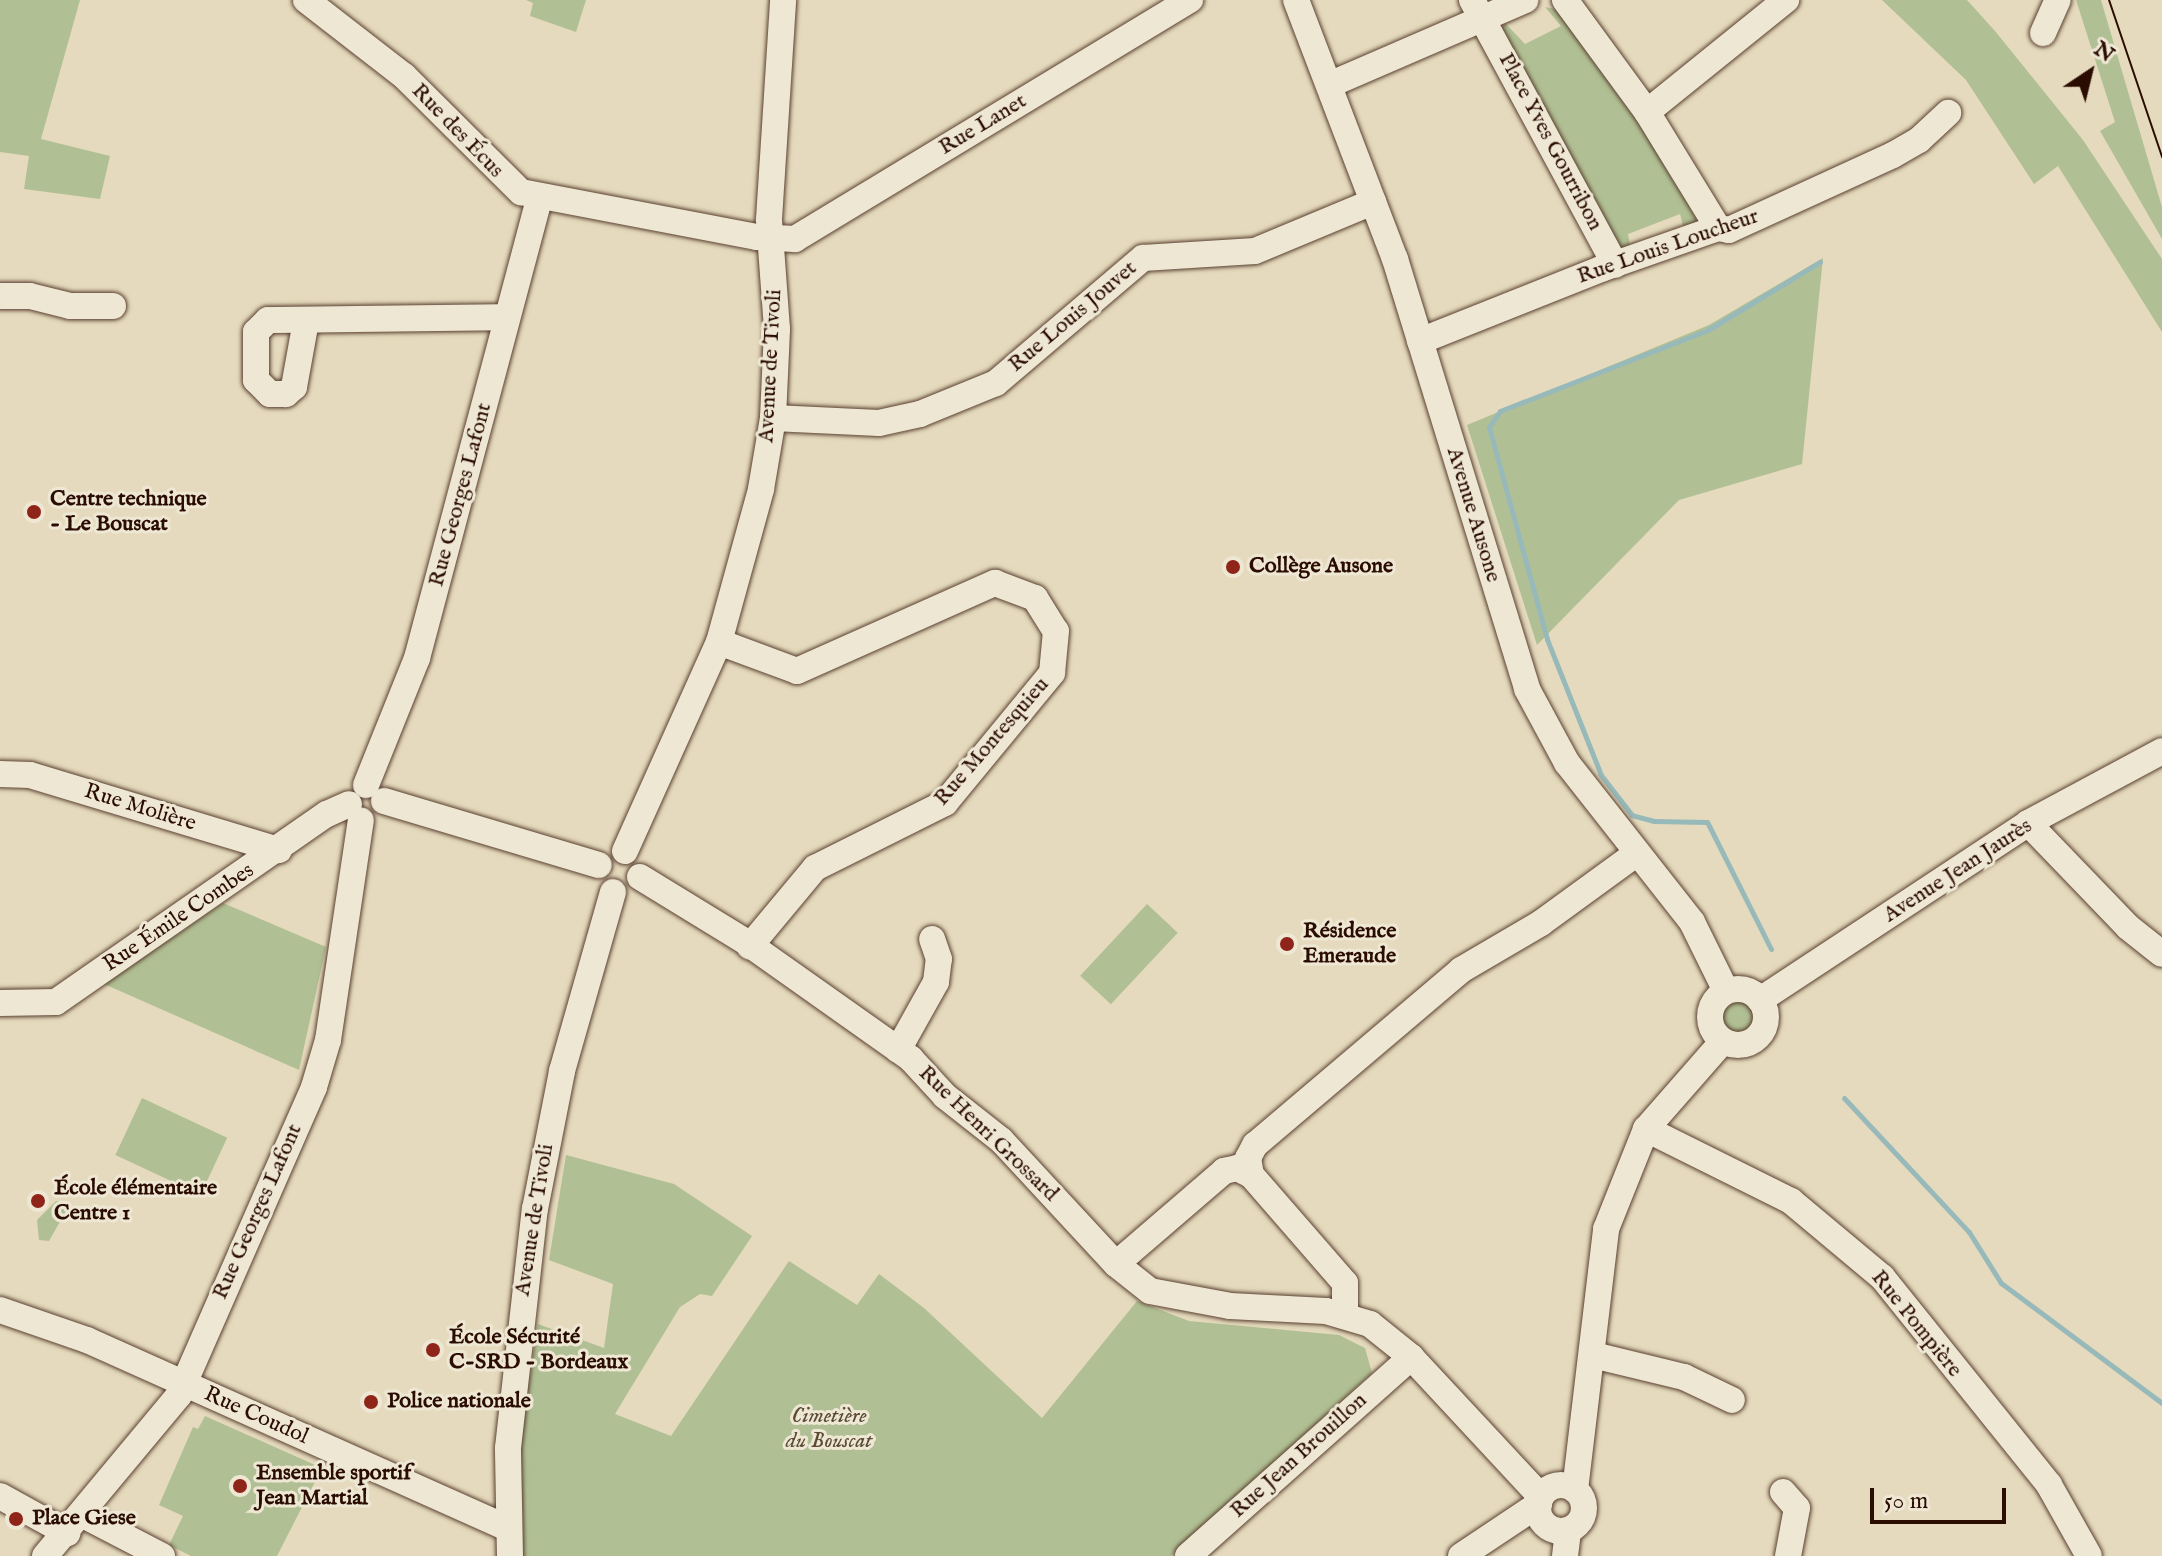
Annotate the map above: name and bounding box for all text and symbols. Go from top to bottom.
north arrow [2050,32,2130,112]
text: N [2088,35,2120,69]
street label: Place Yves Gourribon [1492,49,1608,235]
street label: Rue des Écus [405,78,509,184]
street label: Rue Lanet [934,89,1032,161]
street label: Rue Louis Loucheur [1574,204,1762,290]
street label: Rue Louis Jouvet [1004,256,1142,378]
street label: Avenue de Tivoli [754,289,788,443]
street label: Rue Georges Lafont [424,400,498,590]
street label: Avenue Ausone [1440,444,1506,586]
place label: Centre technique - Le Bouscat [50,486,207,538]
marker: Centre technique - Le Bouscat [25,503,43,521]
place label: Collège Ausone [1249,554,1393,580]
marker: Collège Ausone [1224,558,1242,576]
street label: Rue Montesquieu [929,672,1055,812]
street label: Rue Molière [81,779,199,837]
street label: Avenue Jean Jaurès [1879,813,2037,929]
street label: Rue Émile Combes [99,858,259,978]
place label: Résidence Emeraude [1303,918,1396,970]
marker: Résidence Emeraude [1278,935,1296,953]
street label: Rue Henri Grossard [913,1060,1063,1208]
street label: Rue Georges Lafont [208,1120,308,1304]
street label: Avenue de Tivoli [510,1142,560,1298]
place label: École élémentaire Centre 1 [54,1175,217,1226]
marker: École élémentaire Centre 1 [29,1192,47,1210]
street label: Rue Pompière [1865,1265,1967,1383]
place label: École Sécurité C-SRD - Bordeaux [449,1324,628,1376]
marker: École Sécurité C-SRD - Bordeaux [424,1341,442,1359]
street label: Rue Coudol [200,1381,312,1451]
street label: Rue Jean Brouillon [1225,1388,1373,1524]
place label: Police nationale [387,1389,531,1415]
marker: Police nationale [362,1393,380,1411]
park label: Cimetière du Bouscat [786,1403,872,1454]
place label: Ensemble sportif Jean Martial [256,1460,411,1512]
scale bar [1874,1472,2010,1522]
marker: Ensemble sportif Jean Martial [231,1477,249,1495]
text: 50 m [1884,1486,1928,1517]
place label: Place Giese [32,1506,136,1532]
marker: Place Giese [7,1510,25,1528]

